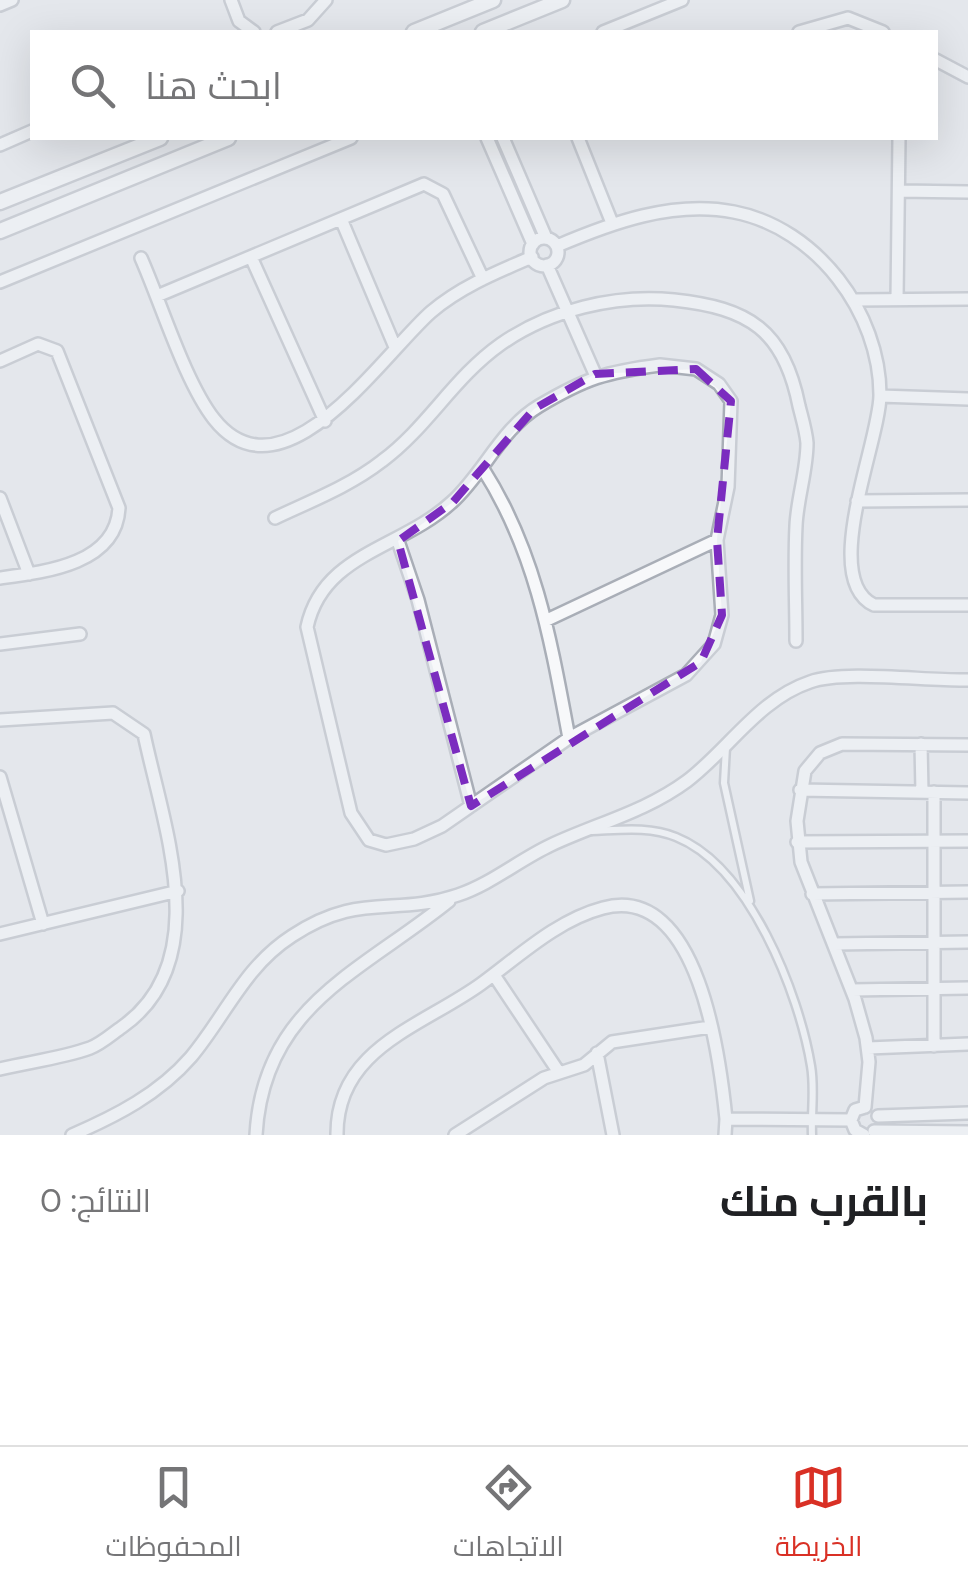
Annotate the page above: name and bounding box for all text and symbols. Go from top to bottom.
search box [30,30,938,140]
icon: search [65,58,120,113]
text: ابحث هنا [145,61,282,111]
text: بالقرب منك [720,1174,928,1229]
text: النتائج: 0 [40,1180,151,1222]
tab: المحفوظات [106,1460,242,1572]
tab: الاتجاهات [453,1460,564,1572]
tab: الخريطة [775,1460,862,1572]

